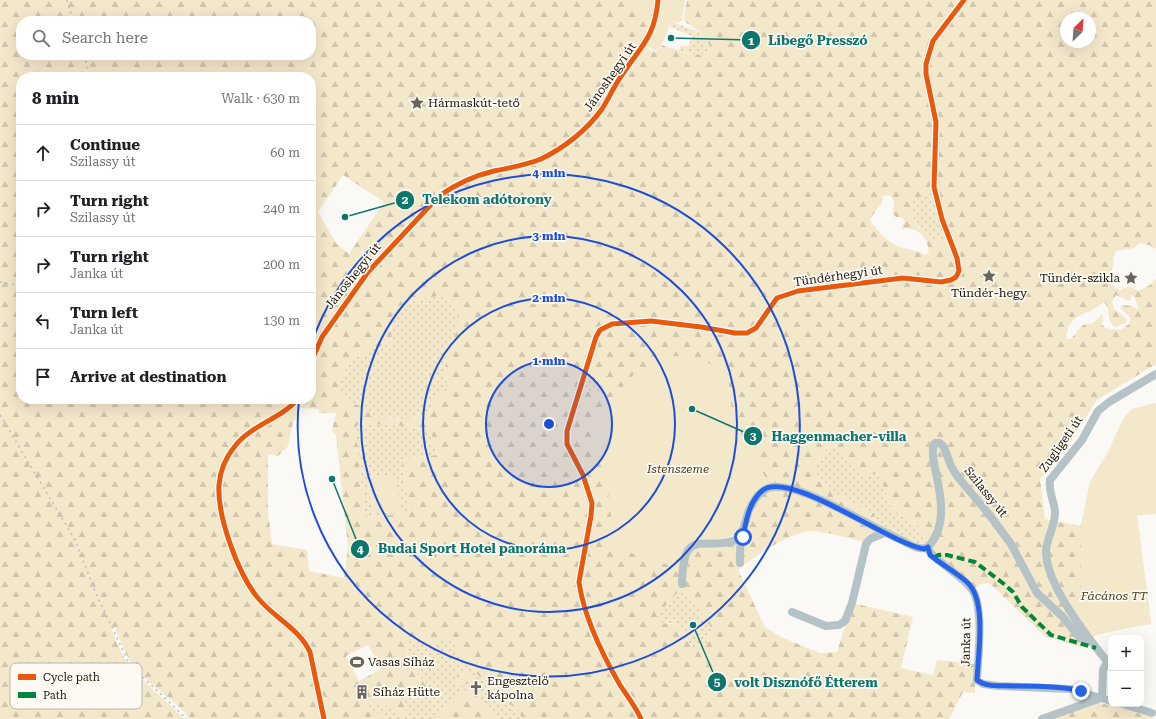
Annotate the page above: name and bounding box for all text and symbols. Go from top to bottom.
north arrow [1060,12,1096,48]
search box [16,16,316,60]
icon: search [30,27,52,49]
callout: Libegő Presszó [741,28,876,53]
text: Search here [62,29,148,47]
text: Libegő Presszó [768,33,868,48]
text: 1 [748,34,755,48]
street label: Jánoshegyi út [581,39,639,114]
text: 8 min [32,88,79,108]
text: Walk · 630 m [221,91,300,106]
place icon: Hármaskút-tető [409,95,425,111]
place label: Hármaskút-tető [428,96,520,110]
text: Continue [70,136,140,154]
icon: ahead [32,142,54,164]
text: 60 m [270,145,300,160]
text: Szilassy út [70,154,136,169]
text: 4 min [532,166,566,180]
callout: Telekom adótorony [395,187,560,212]
text: Turn right [70,192,149,210]
text: Telekom adótorony [422,192,552,207]
text: 2 [402,193,409,207]
icon: right [32,198,54,220]
text: 240 m [263,201,300,216]
text: Szilassy út [70,210,136,225]
text: 3 min [532,229,566,243]
street label: Jánoshegyi út [322,240,384,312]
text: Turn right [70,248,149,266]
icon: right [32,254,54,276]
text: 200 m [263,257,300,272]
street label: Tündérhegyi út [793,263,884,289]
text: Janka út [70,266,123,281]
place icon: Tündér-hegy [981,268,997,284]
place icon: Tündér-szikla [1123,270,1139,286]
place label: Tündér-szikla [1040,271,1120,285]
place label: Tündér-hegy [951,286,1028,300]
text: 2 min [532,291,566,305]
text: Turn left [70,304,138,322]
icon: left [32,310,54,332]
text: 130 m [263,313,300,328]
text: Janka út [70,322,123,337]
text: 1 min [532,354,566,368]
icon: arrive [32,366,54,388]
text: Arrive at destination [70,368,226,386]
street label: Zugligeti út [1036,413,1086,475]
centre of rings [542,417,556,431]
callout: Haggenmacher-villa [743,423,914,448]
text: 3 [750,429,757,443]
text: Haggenmacher-villa [772,429,907,444]
park label: Istenszeme [646,462,709,476]
street label: Szilassy út [962,464,1011,520]
route start [734,528,752,546]
callout: Budai Sport Hotel panoráma [350,536,574,561]
text: Budai Sport Hotel panoráma [378,541,566,556]
text: 4 [357,542,364,556]
park label: Fácános TT [1080,589,1148,603]
street label: Janka út [959,617,973,667]
map controls [1108,635,1144,707]
button: + [1108,635,1144,671]
sports icon: Vasas Síház [349,654,365,670]
place label: Vasas Síház [368,655,435,669]
legend [10,663,142,709]
callout: volt Disznófő Étterem [707,670,886,695]
text: Cycle path [43,671,100,684]
button: − [1108,671,1144,707]
place label: Engesztelő kápolna [487,674,549,702]
text: volt Disznófő Étterem [734,674,878,690]
text: 5 [714,675,721,689]
church icon: Engesztelő kápolna [468,680,484,696]
route end [1072,682,1090,700]
building icon: Síház Hütte [354,684,370,700]
place label: Síház Hütte [373,685,441,699]
text: Path [43,689,67,702]

